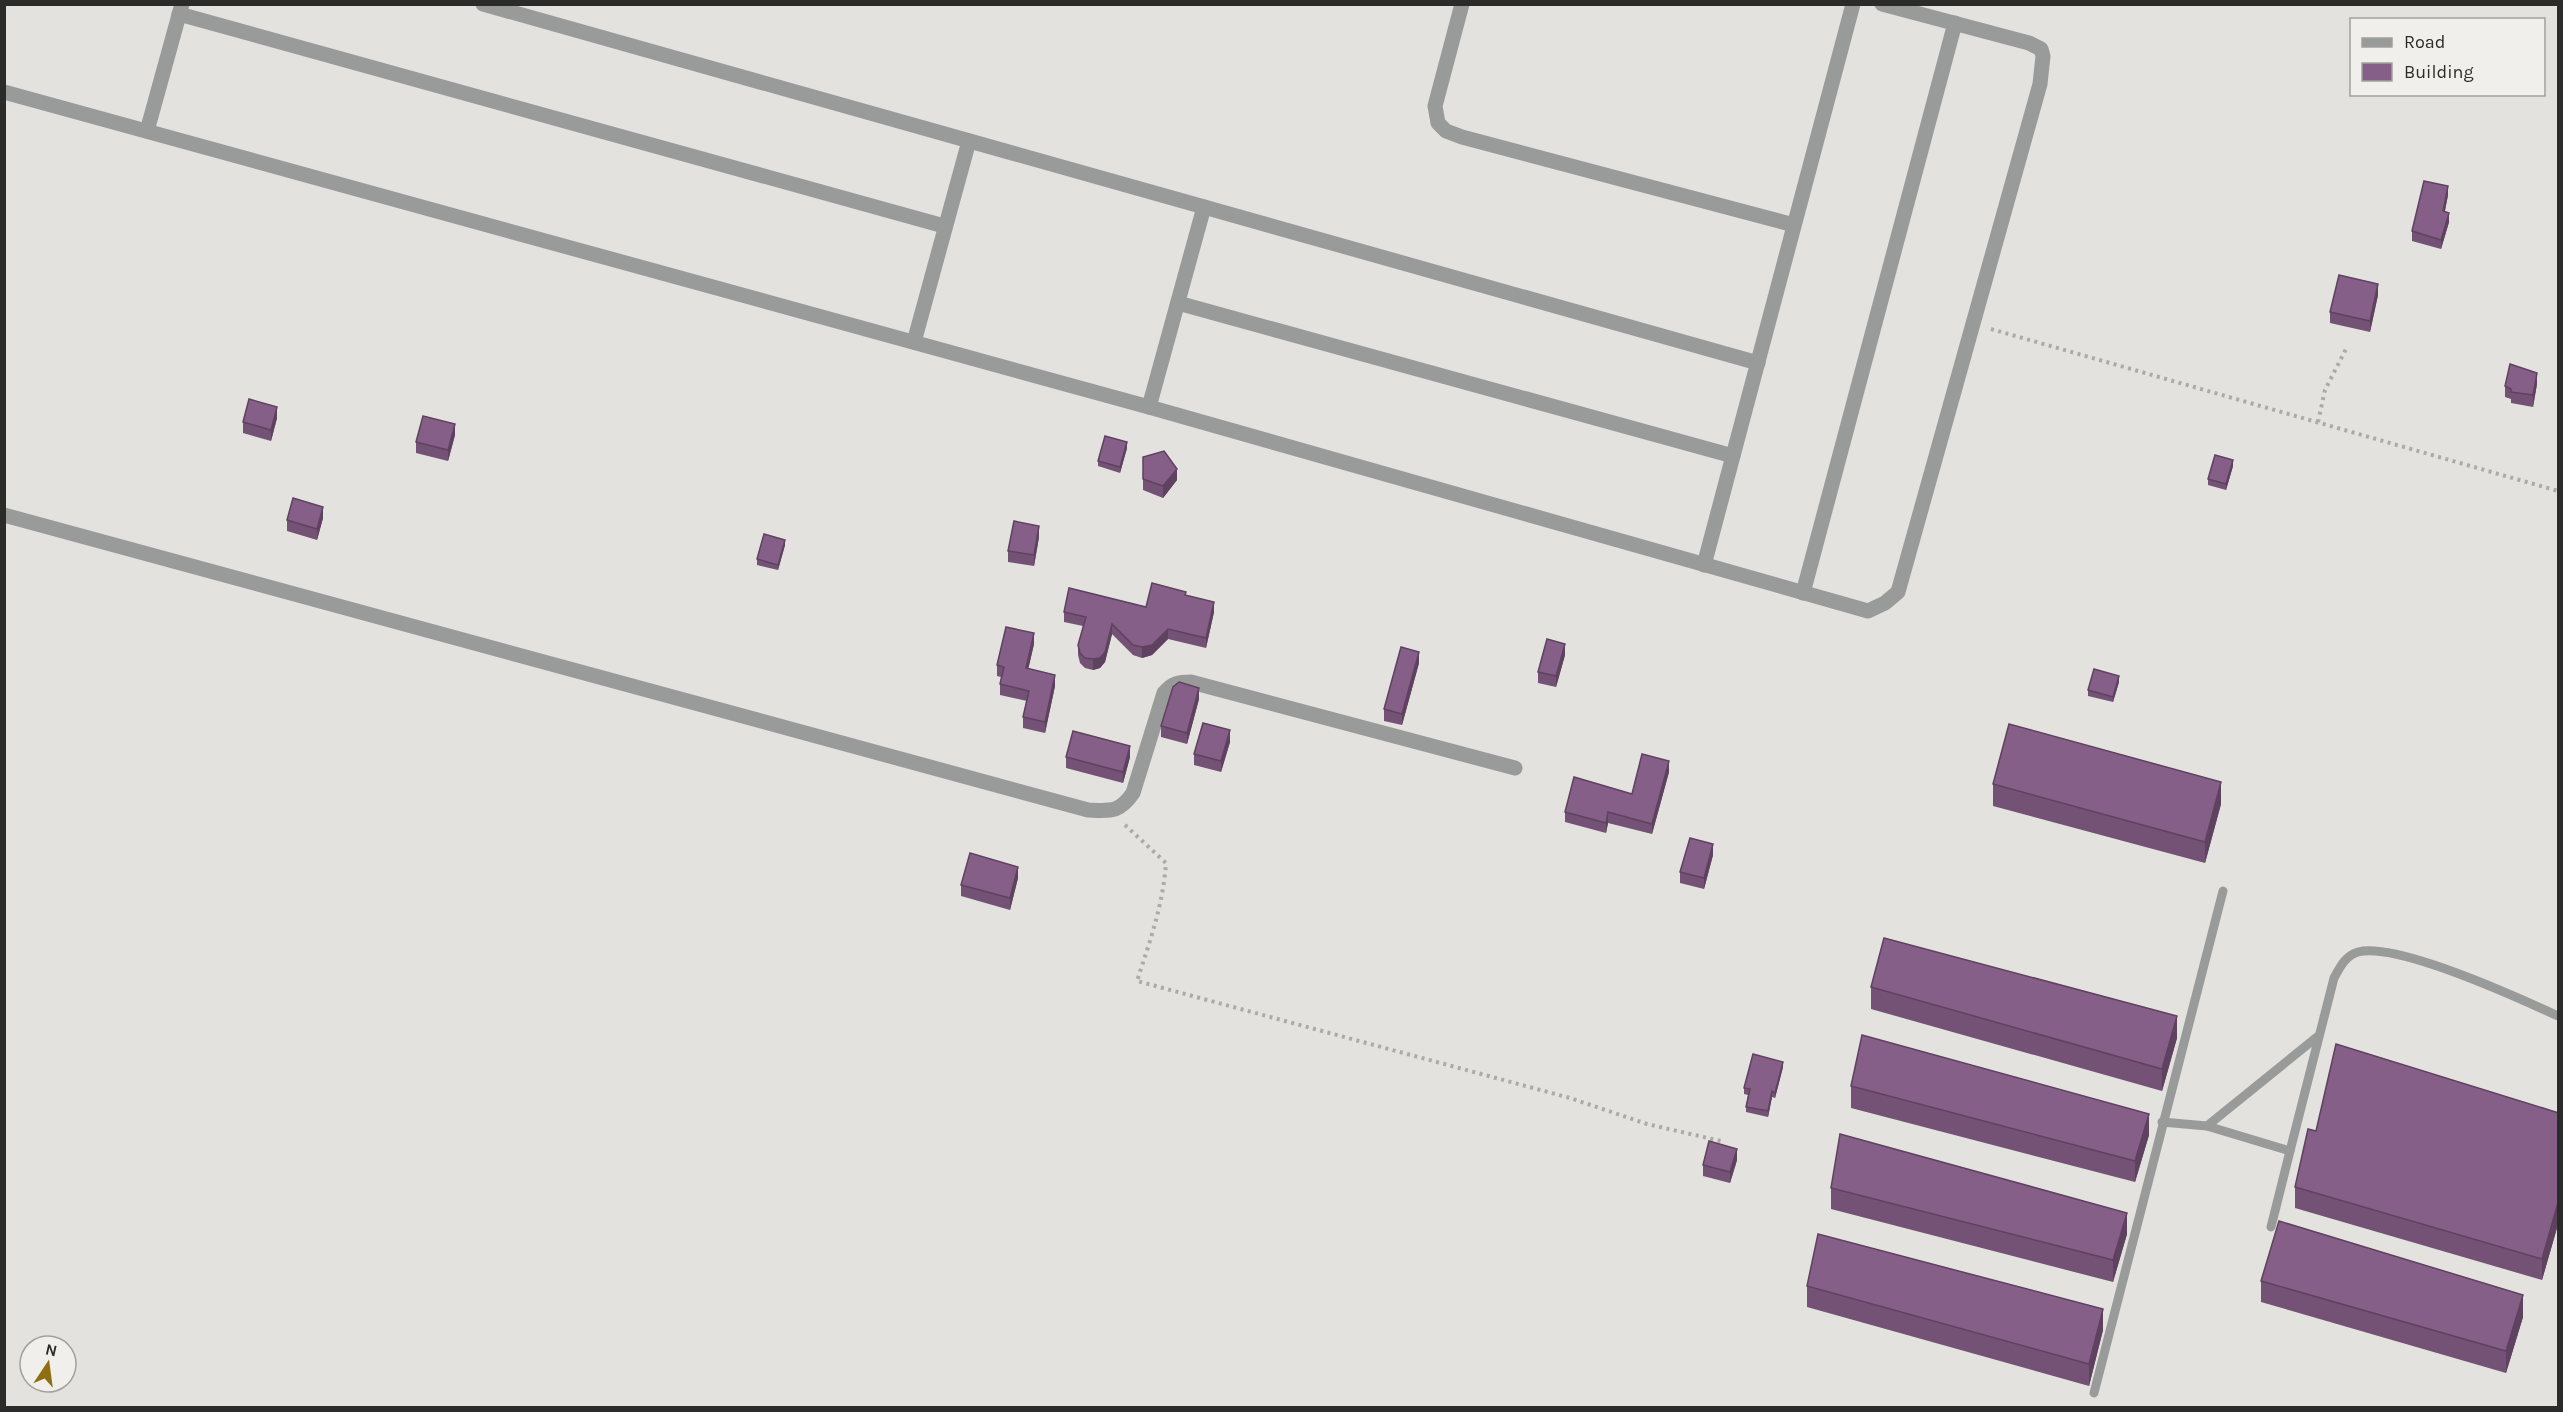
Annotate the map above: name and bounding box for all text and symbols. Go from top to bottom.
legend [2350,18,2545,96]
text: Road [2404,31,2445,53]
text: Building [2404,61,2474,83]
north arrow [18,1334,78,1394]
text: N [44,1339,59,1360]

